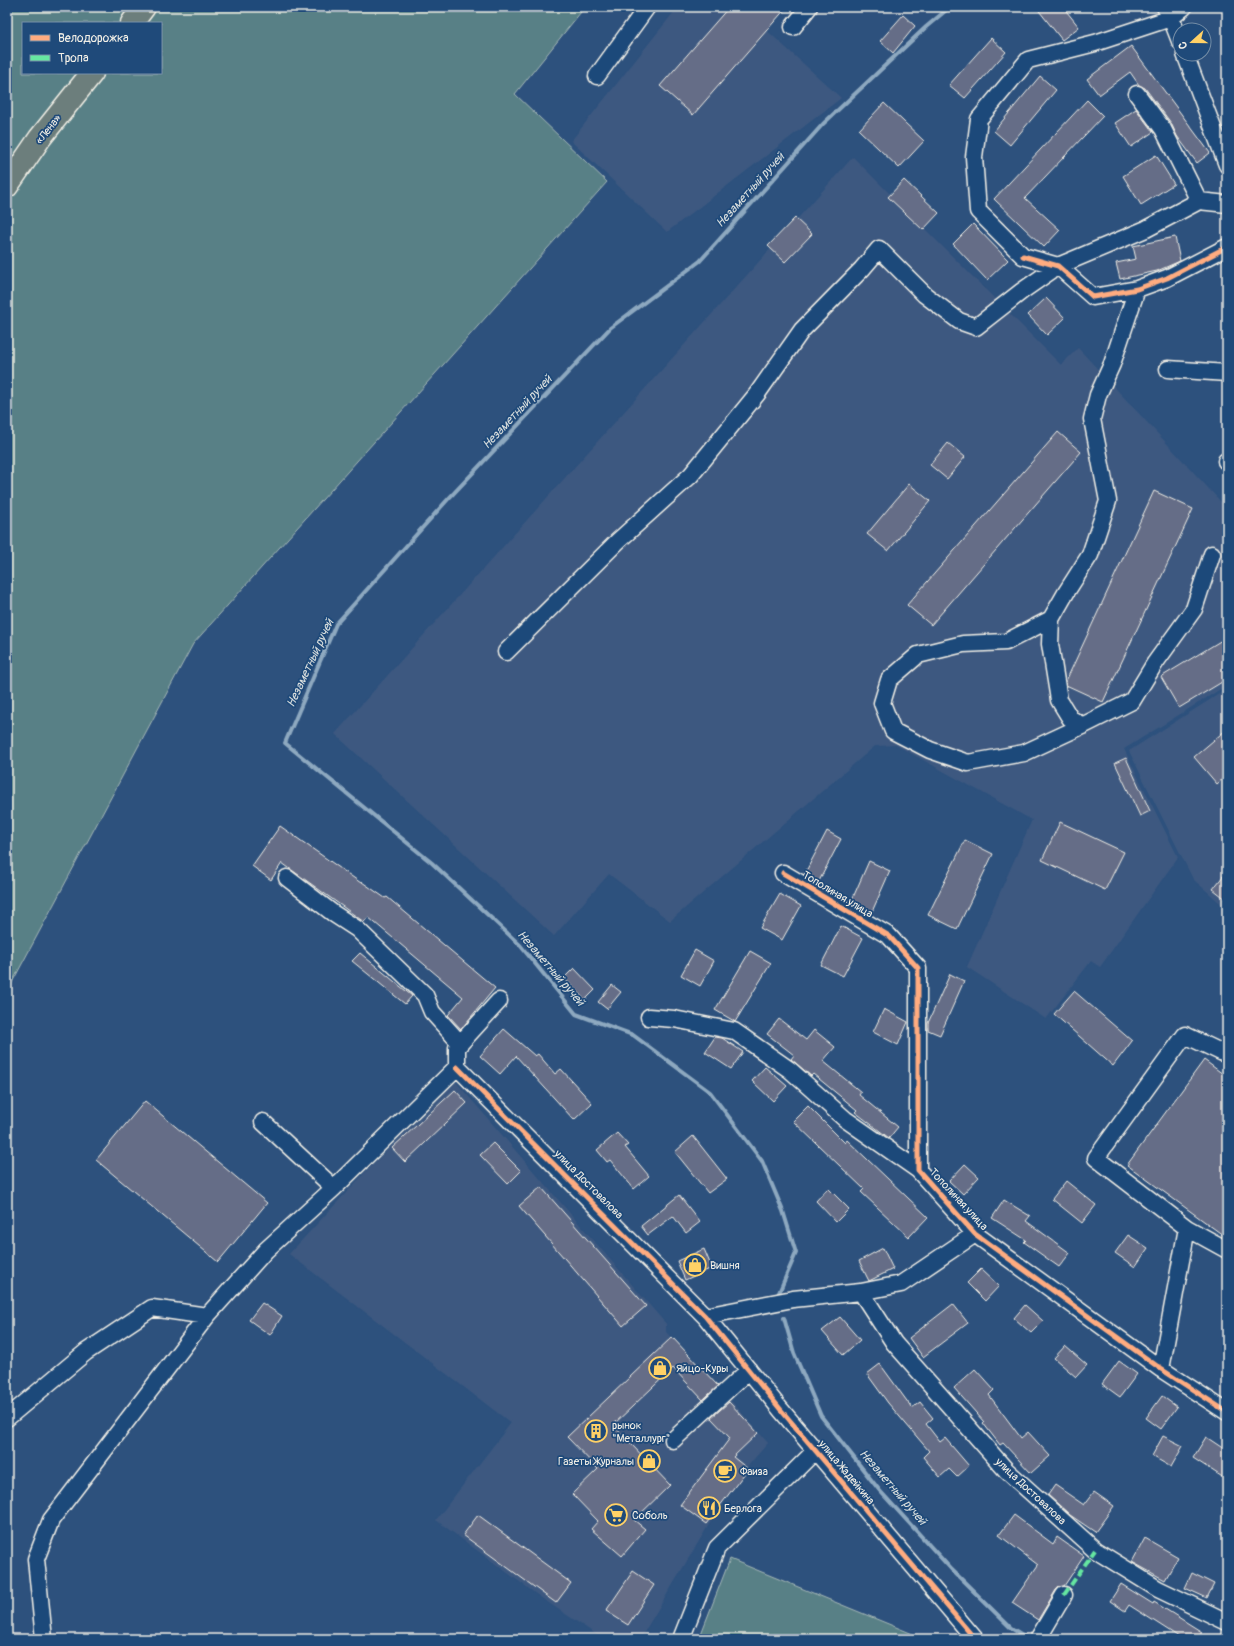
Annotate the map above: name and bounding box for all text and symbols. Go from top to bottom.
legend [22,22,162,74]
north arrow [1172,22,1212,62]
text: Велодорожка [58,31,129,46]
text: С [1176,40,1190,51]
text: Тропа [58,51,89,66]
street label: «Лена» [33,112,64,147]
water label: Незаметный ручей [713,149,789,231]
water label: Незаметный ручей [479,371,556,452]
water label: Незаметный ручей [284,616,338,710]
street label: Тополиная улица [800,868,875,921]
water label: Незаметный ручей [514,927,588,1010]
street label: улица Достовалова [551,1147,626,1221]
street label: Тополиная улица [927,1166,991,1233]
shop icon: Вишня [682,1252,708,1278]
place label: Вишня [710,1259,740,1272]
shop icon: Яйцо-Куры [647,1355,673,1381]
place label: Яйцо-Куры [676,1362,728,1375]
building icon: рынок "Металлург" [583,1418,609,1444]
place label: рынок "Металлург" [612,1419,670,1445]
street label: улица Жадейкина [815,1437,877,1507]
water label: Незаметный ручей [856,1446,930,1529]
shop icon: Газеты Журналы [636,1448,662,1474]
place label: Газеты Журналы [558,1455,634,1468]
street label: улица Достовалова [992,1455,1069,1527]
cafe icon: Фаиза [712,1458,738,1484]
place label: Фаиза [740,1465,768,1478]
restaurant icon: Берлога [696,1495,722,1521]
supermarket icon: Соболь [603,1502,629,1528]
place label: Берлога [724,1502,762,1515]
place label: Соболь [632,1509,668,1522]

